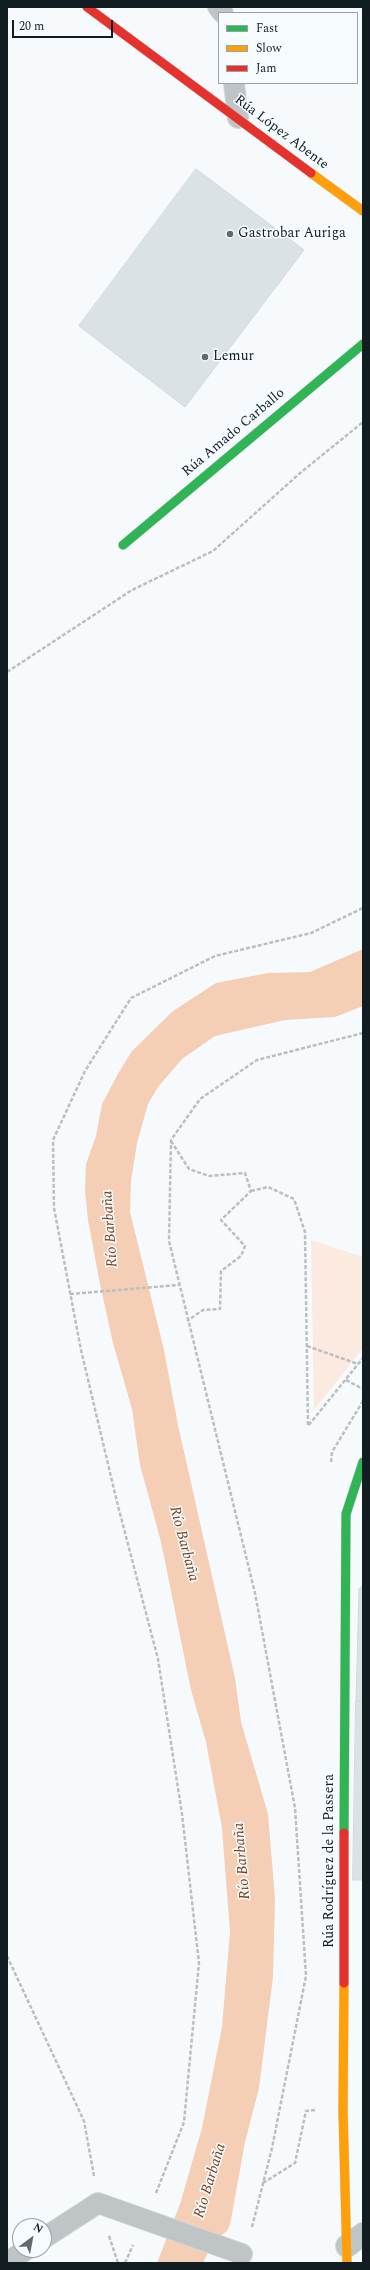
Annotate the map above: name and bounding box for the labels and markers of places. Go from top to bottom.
place label: Gastrobar Auriga [238,226,346,242]
marker: Gastrobar Auriga [225,229,235,239]
place label: Lemur [213,349,254,365]
marker: Lemur [200,352,210,362]

